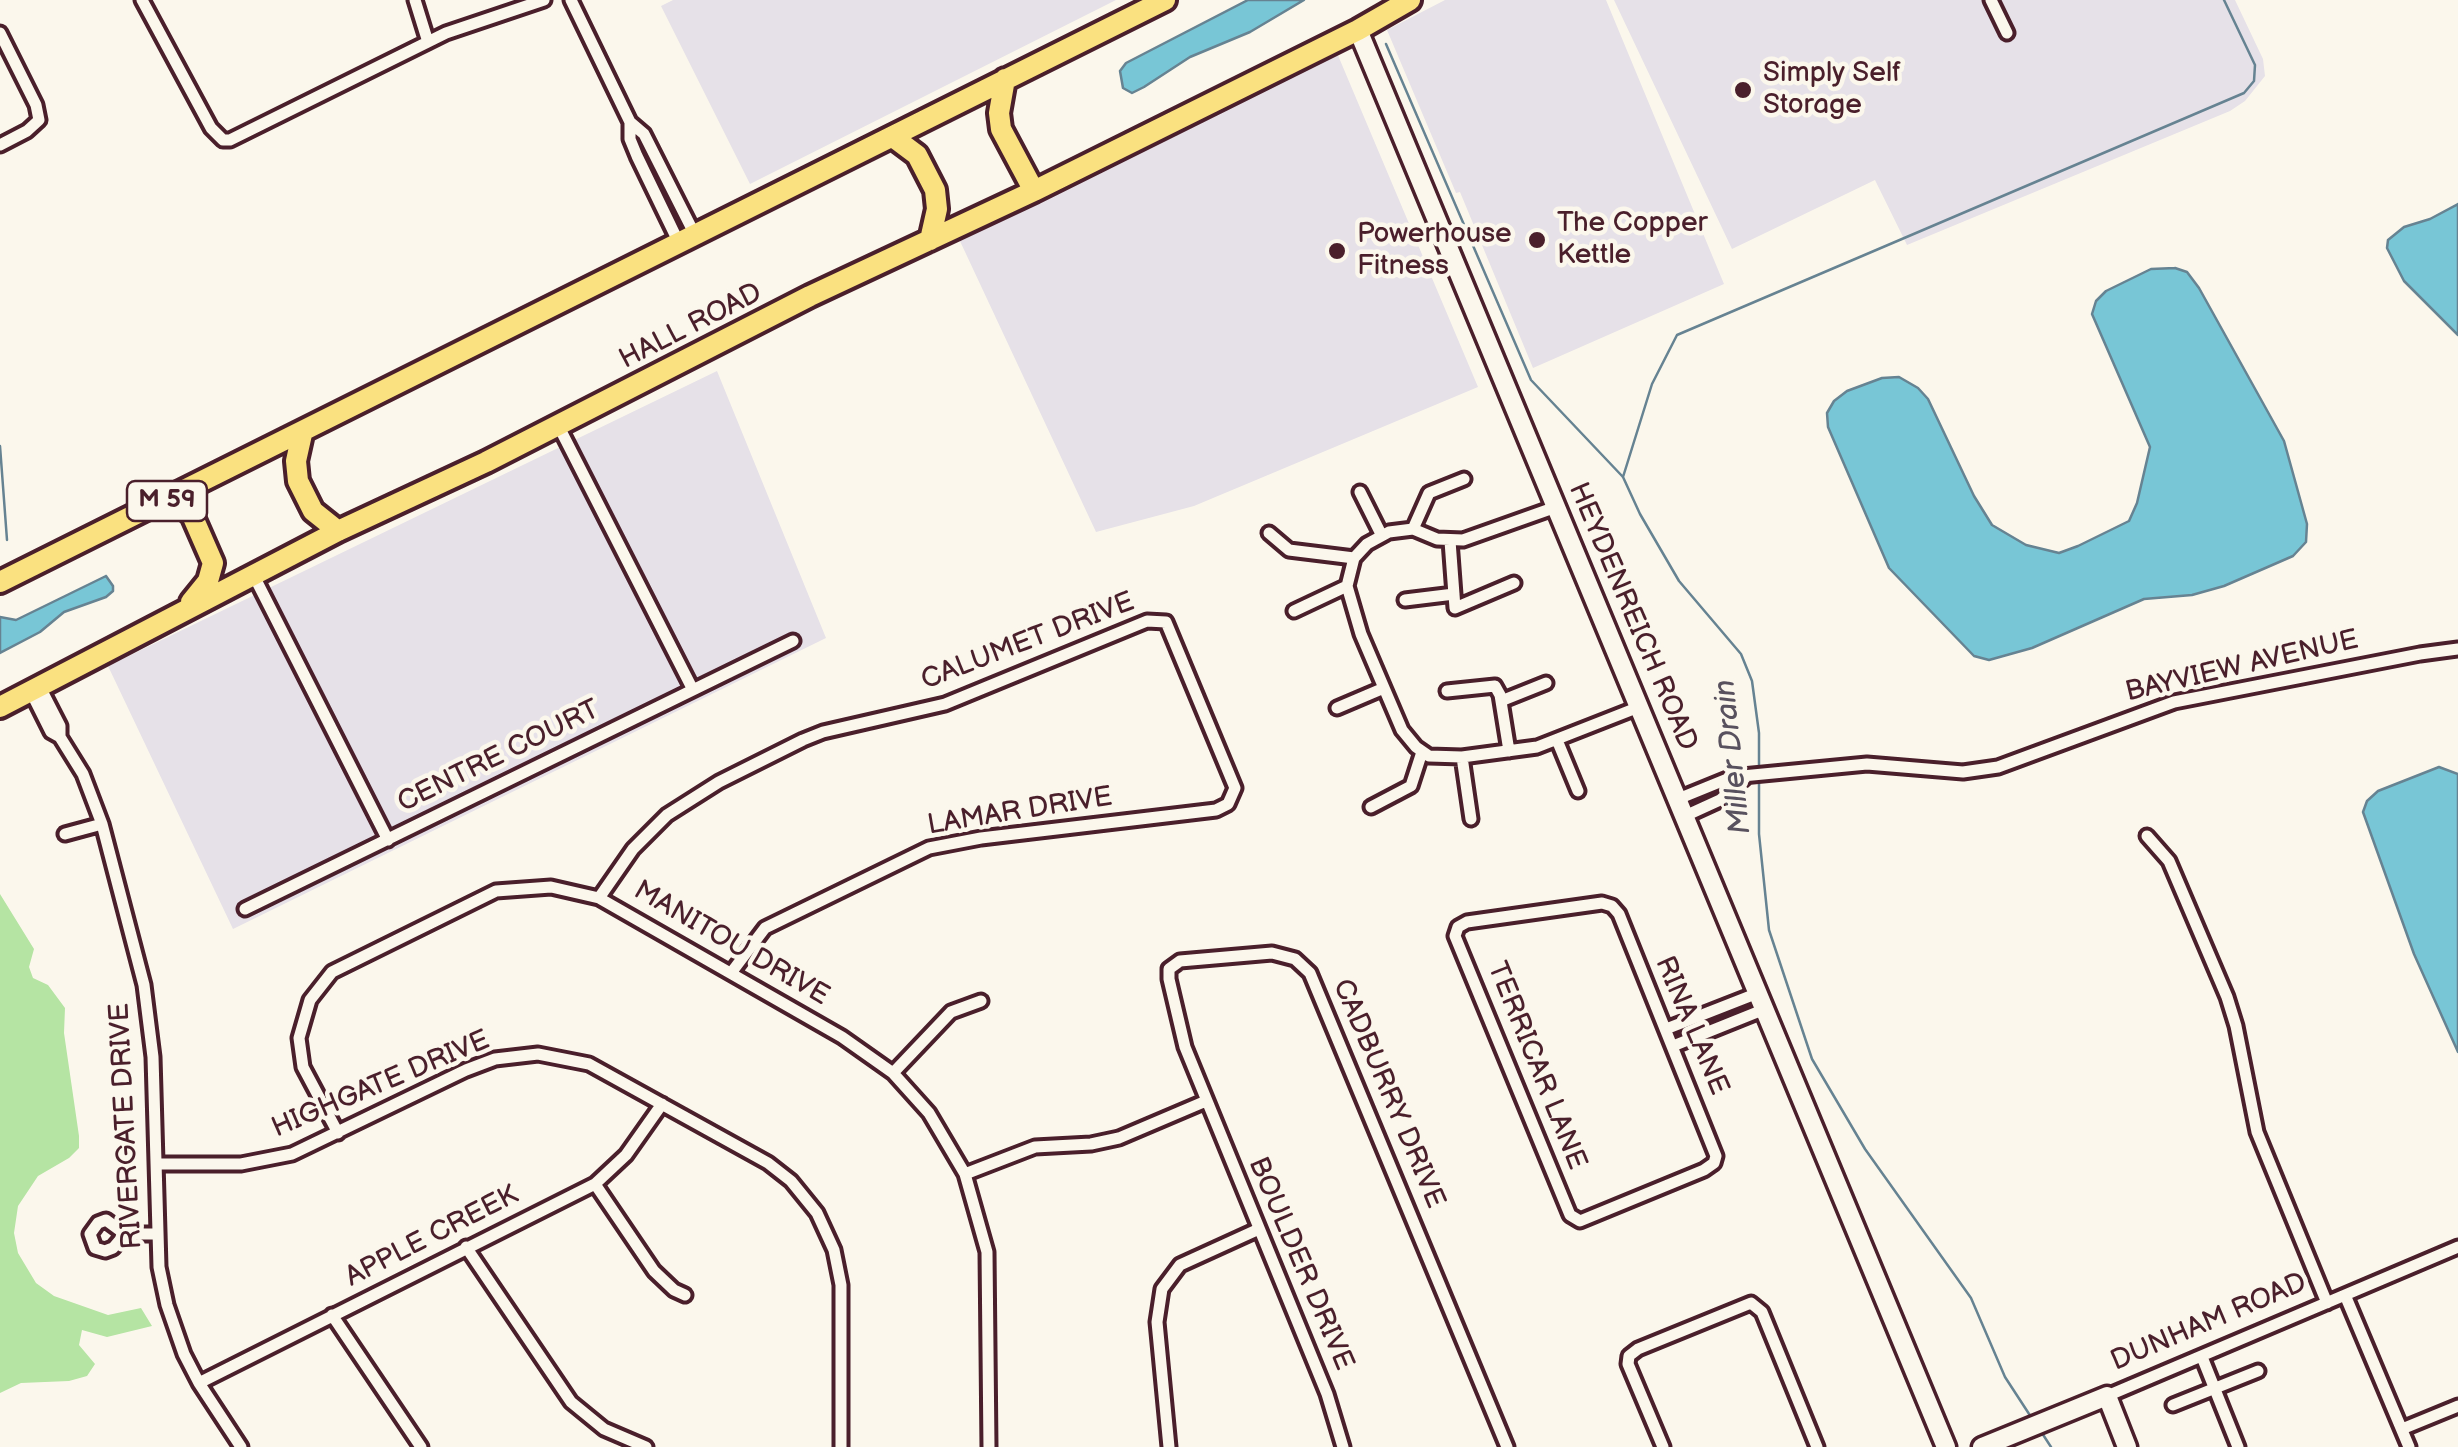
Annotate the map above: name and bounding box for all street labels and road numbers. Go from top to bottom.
street label: HALL ROAD [614,277,768,377]
street label: HEYDENREICH ROAD [1560,478,1704,756]
road number: M 59 [127,481,207,521]
street label: CALUMET DRIVE [917,586,1139,698]
street label: BAYVIEW AVENUE [2122,624,2362,710]
street label: CENTRE COURT [392,694,606,820]
street label: LAMAR DRIVE [925,781,1115,843]
street label: MANITOU DRIVE [627,874,835,1014]
street label: RINA LANE [1647,952,1735,1100]
street label: TERRICAR LANE [1479,957,1593,1175]
street label: CADBURRY DRIVE [1325,974,1451,1214]
street label: RIVERGATE DRIVE [104,1002,150,1250]
street label: HIGHGATE DRIVE [267,1024,495,1146]
street label: BOULDER DRIVE [1240,1152,1360,1376]
street label: APPLE CREEK [340,1179,524,1295]
street label: DUNHAM ROAD [2106,1267,2312,1379]

